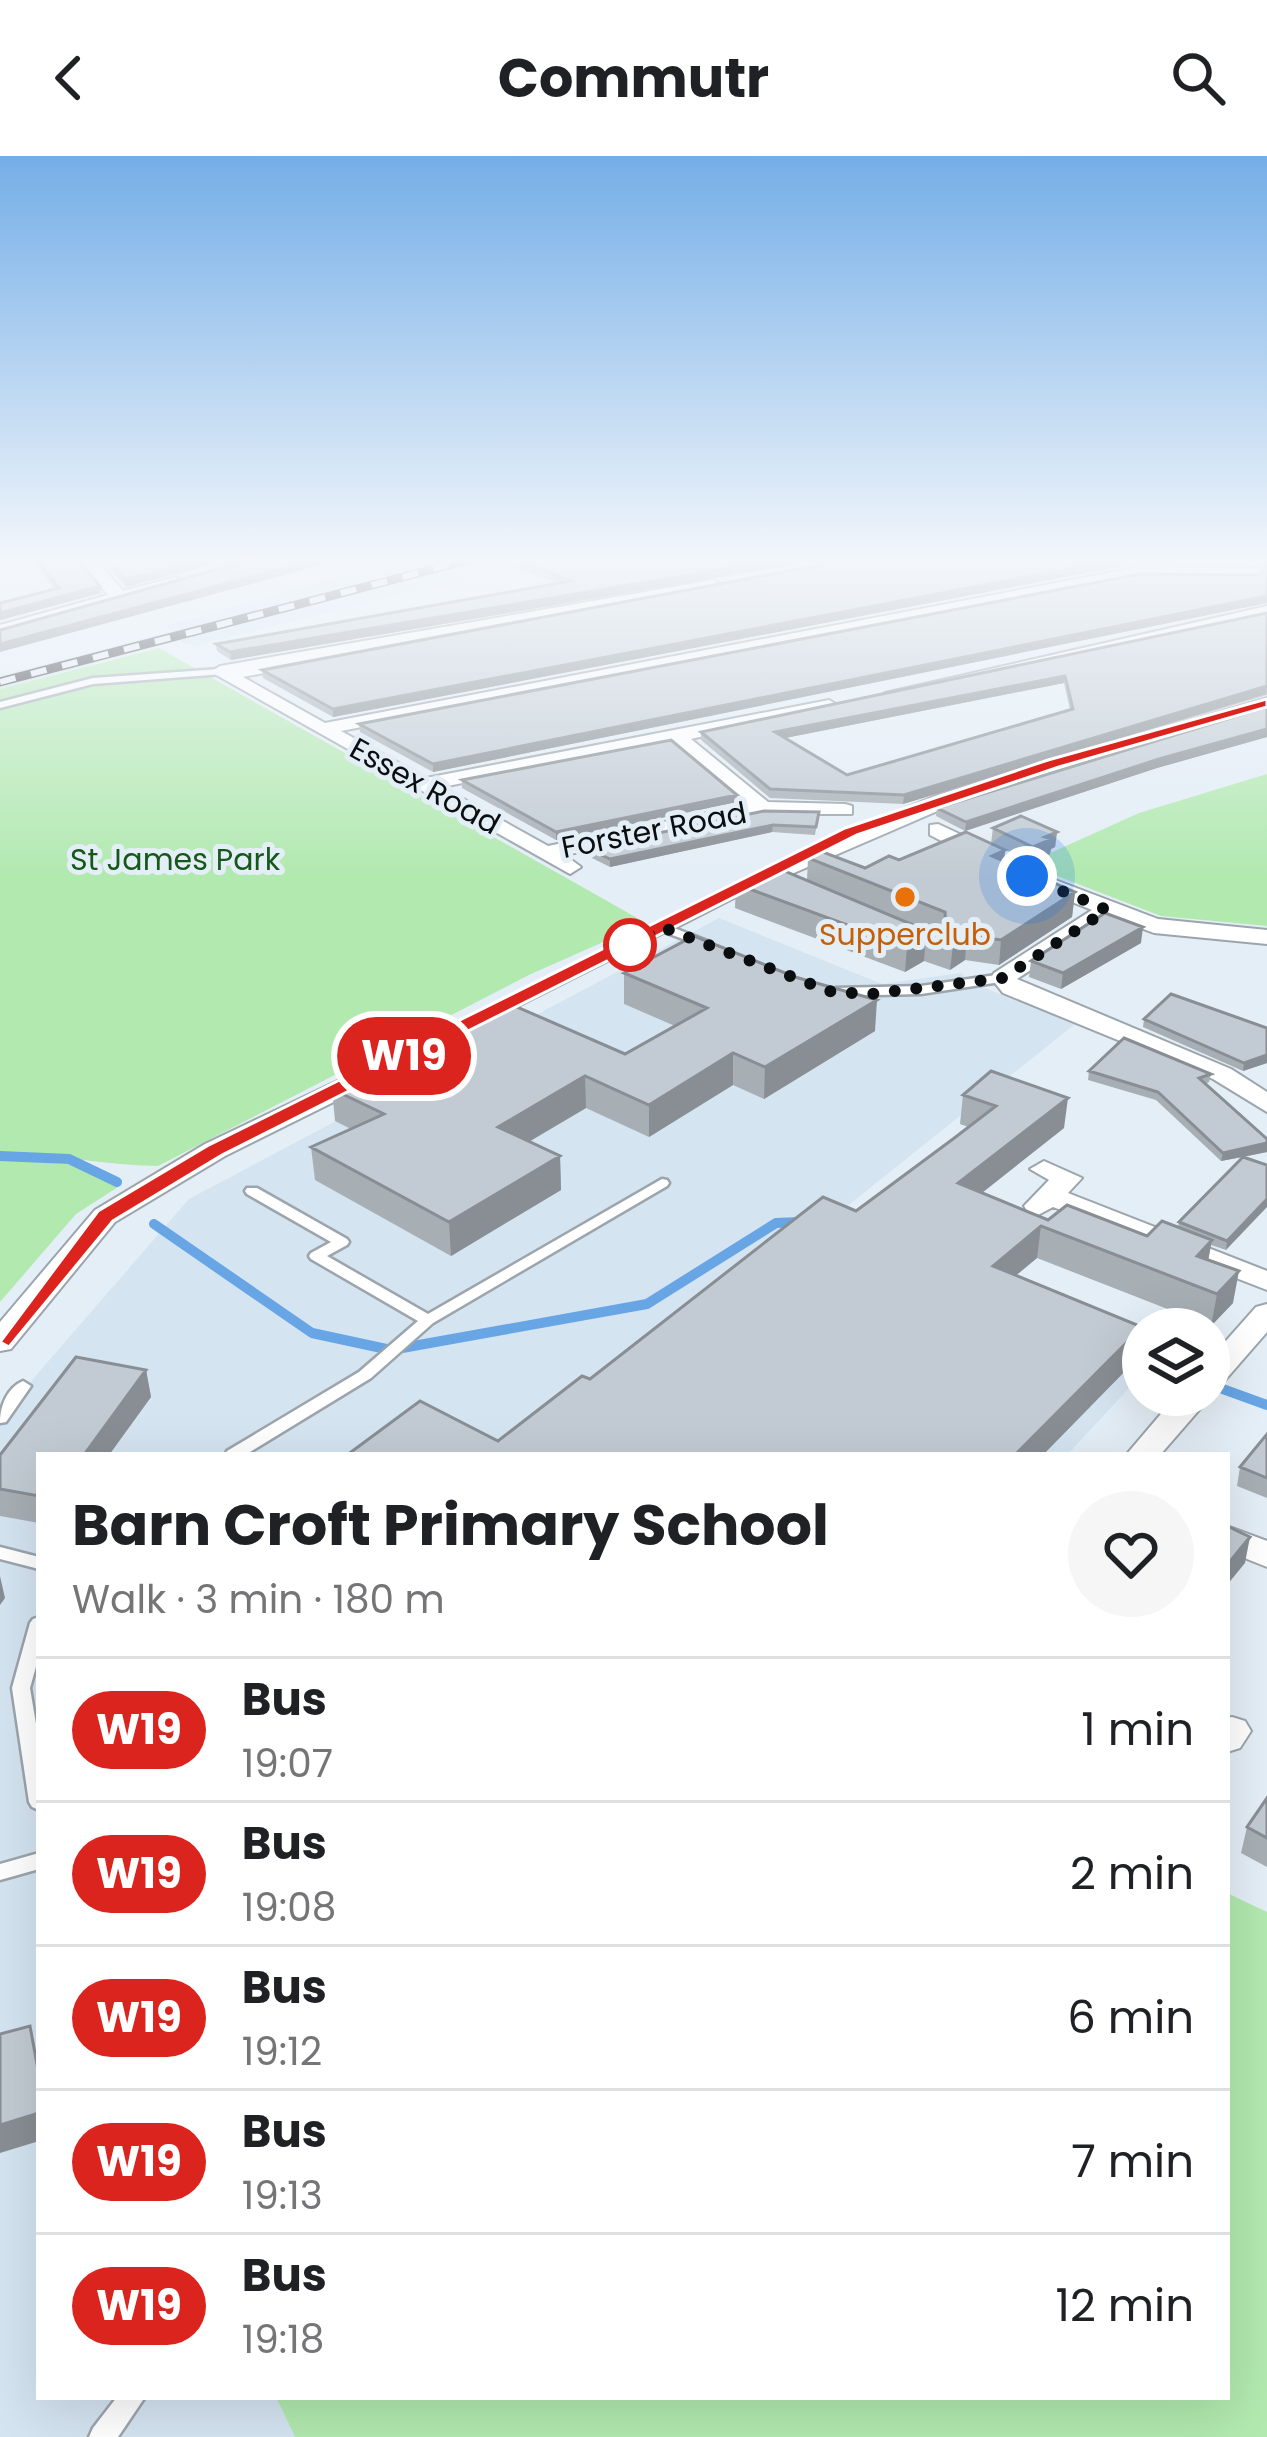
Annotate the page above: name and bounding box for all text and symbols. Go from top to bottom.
text: Commutr [498,40,769,116]
icon: back [36,45,102,111]
icon: search [1165,45,1231,111]
street label: Essex Road [342,727,508,845]
street label: Forster Road [558,791,750,869]
park label: St James Park [70,838,281,881]
your location [997,846,1057,906]
marker: Supperclub [892,884,918,910]
place label: Supperclub [819,913,991,956]
unlabelled marker [605,920,655,970]
line badge: W19 [335,1017,473,1095]
text: W19 [361,1026,447,1085]
map controls [1122,1308,1230,1416]
button: layers [1122,1308,1230,1416]
text: Barn Croft Primary School [72,1485,829,1565]
button: heart [1068,1491,1194,1617]
text: Walk · 3 min · 180 m [72,1572,445,1627]
text: Bus [242,1668,327,1731]
text: 1 min [1081,1698,1194,1761]
text: W19 [96,1700,182,1759]
text: 19:07 [242,1736,333,1791]
text: Bus [242,1812,327,1875]
text: 2 min [1070,1842,1194,1905]
text: W19 [96,1844,182,1903]
text: 19:08 [242,1880,336,1935]
text: Bus [242,1956,327,2019]
text: 6 min [1067,1986,1194,2049]
text: W19 [96,1988,182,2047]
text: 19:12 [242,2024,322,2079]
text: Bus [242,2100,327,2163]
text: 7 min [1071,2130,1194,2193]
text: W19 [96,2132,182,2191]
text: 19:13 [242,2168,323,2223]
text: Bus [242,2244,327,2307]
text: 12 min [1055,2274,1194,2337]
text: W19 [96,2276,182,2335]
text: 19:18 [242,2312,324,2367]

